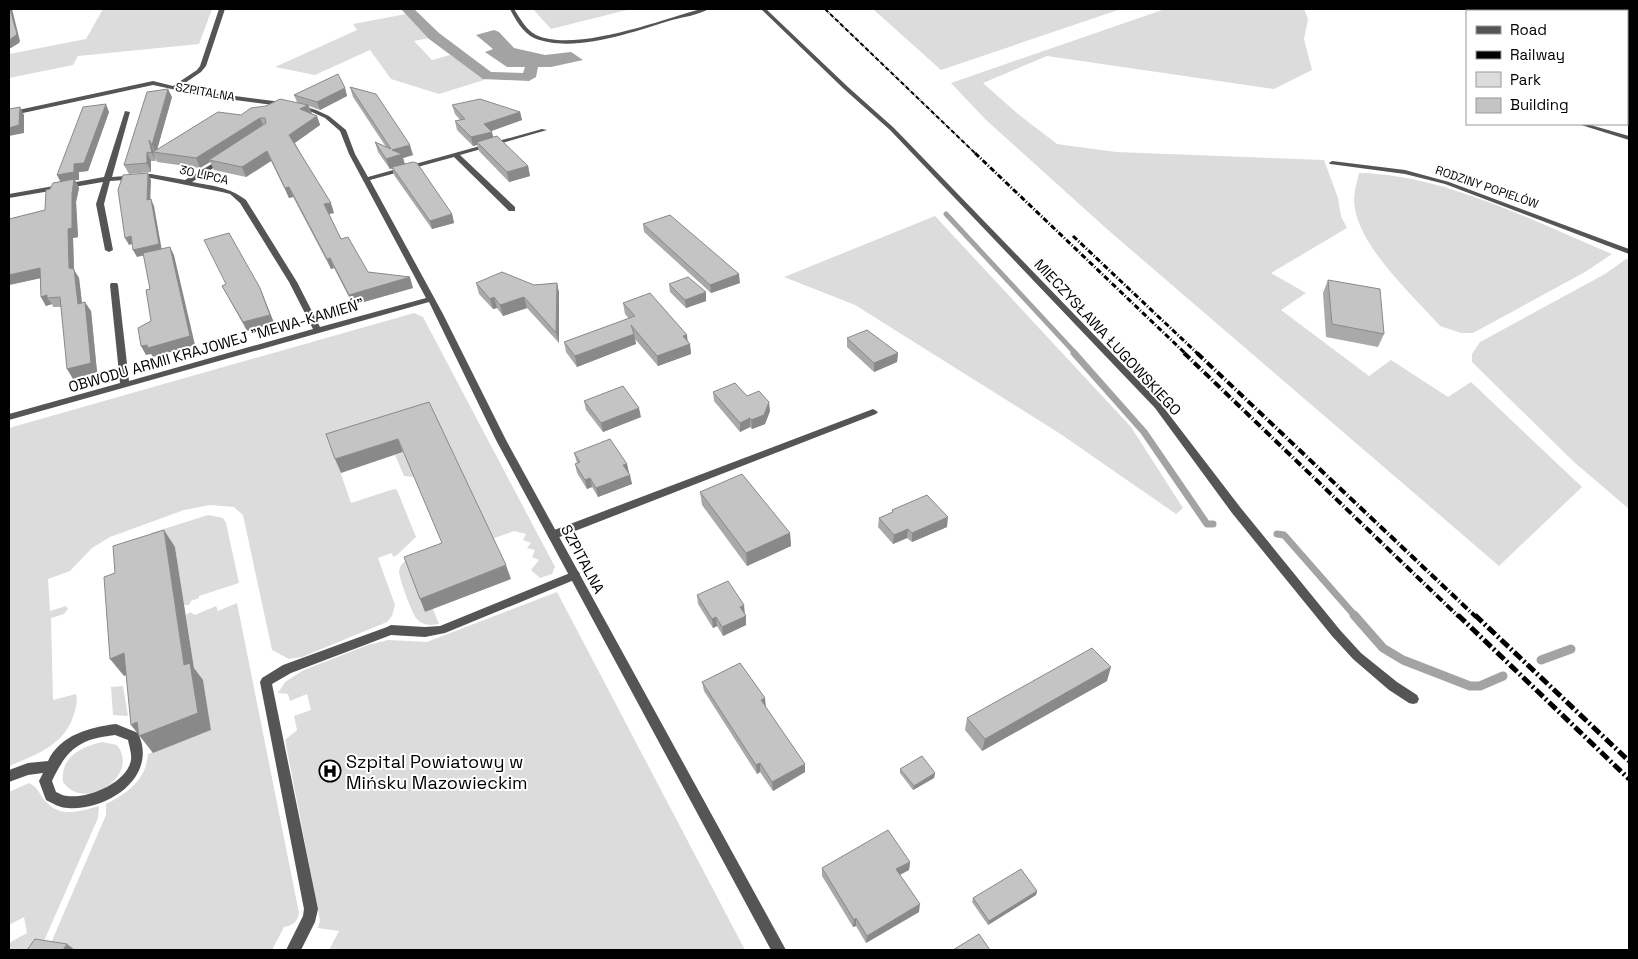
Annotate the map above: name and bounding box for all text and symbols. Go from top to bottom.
legend [1466,10,1628,125]
text: Road [1510,20,1547,39]
text: Railway [1510,45,1565,64]
text: Park [1510,70,1541,89]
street label: SZPITALNA [174,79,236,105]
text: Building [1510,95,1569,114]
street label: 30 LIPCA [178,162,231,189]
street label: RODZINY POPIELÓW [1433,162,1541,212]
street label: MIECZYSŁAWA ŁUGOWSKIEGO [1030,255,1186,419]
street label: OBWODU ARMII KRAJOWEJ "MEWA-KAMIEŃ" [66,294,366,396]
street label: SZPITALNA [557,521,609,597]
place label: Szpital Powiatowy w Mińsku Mazowieckim [346,750,528,794]
hospital icon: Szpital Powiatowy w Mińsku Mazowieckim [318,759,342,783]

